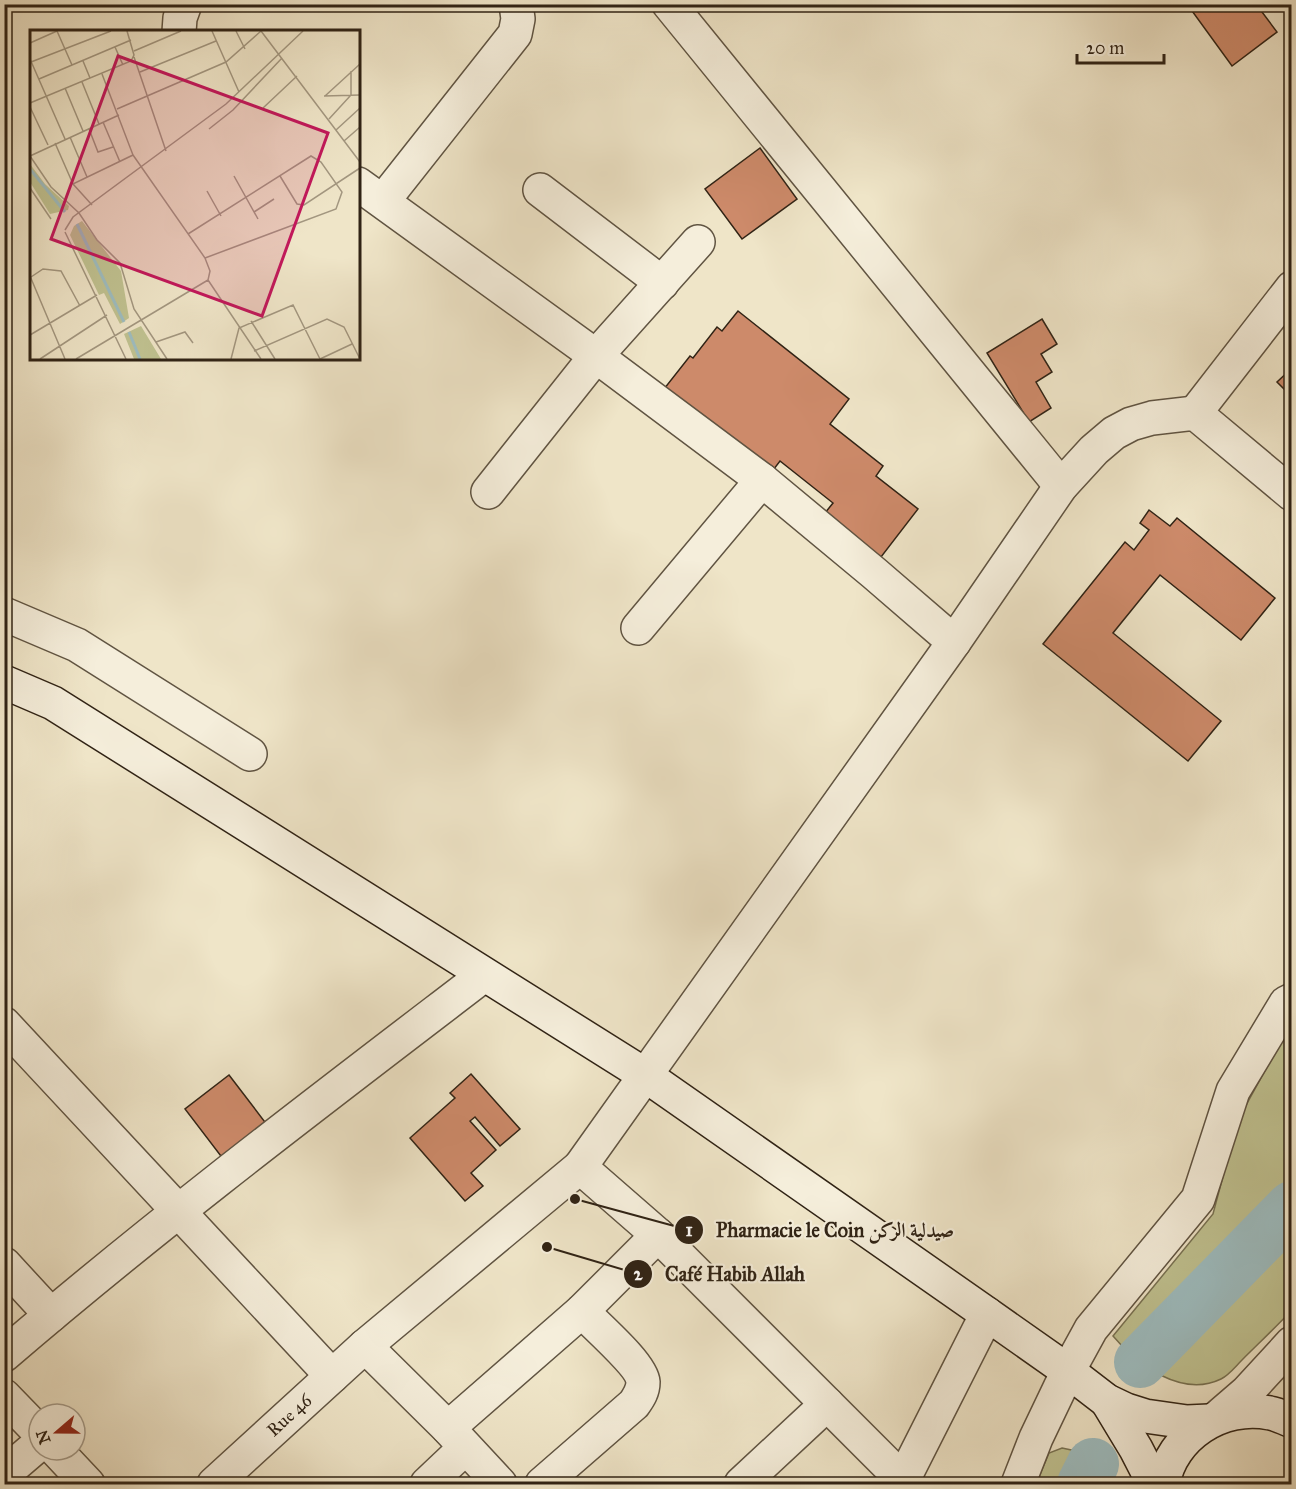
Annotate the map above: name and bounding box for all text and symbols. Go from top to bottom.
scale bar [1077,27,1164,65]
inset map [30,30,360,360]
text: 20 m [1086,37,1124,59]
callout: Pharmacie le Coin صيدلية الركن [674,1211,966,1249]
text: Pharmacie le Coin صيدلية الركن [716,1218,954,1244]
text: 1 [685,1219,693,1241]
callout: Café Habib Allah [623,1255,817,1293]
text: Café Habib Allah [665,1262,806,1286]
text: 2 [634,1263,644,1285]
street label: Rue 46 [262,1389,317,1441]
north arrow [27,1402,87,1462]
text: N [32,1427,55,1447]

